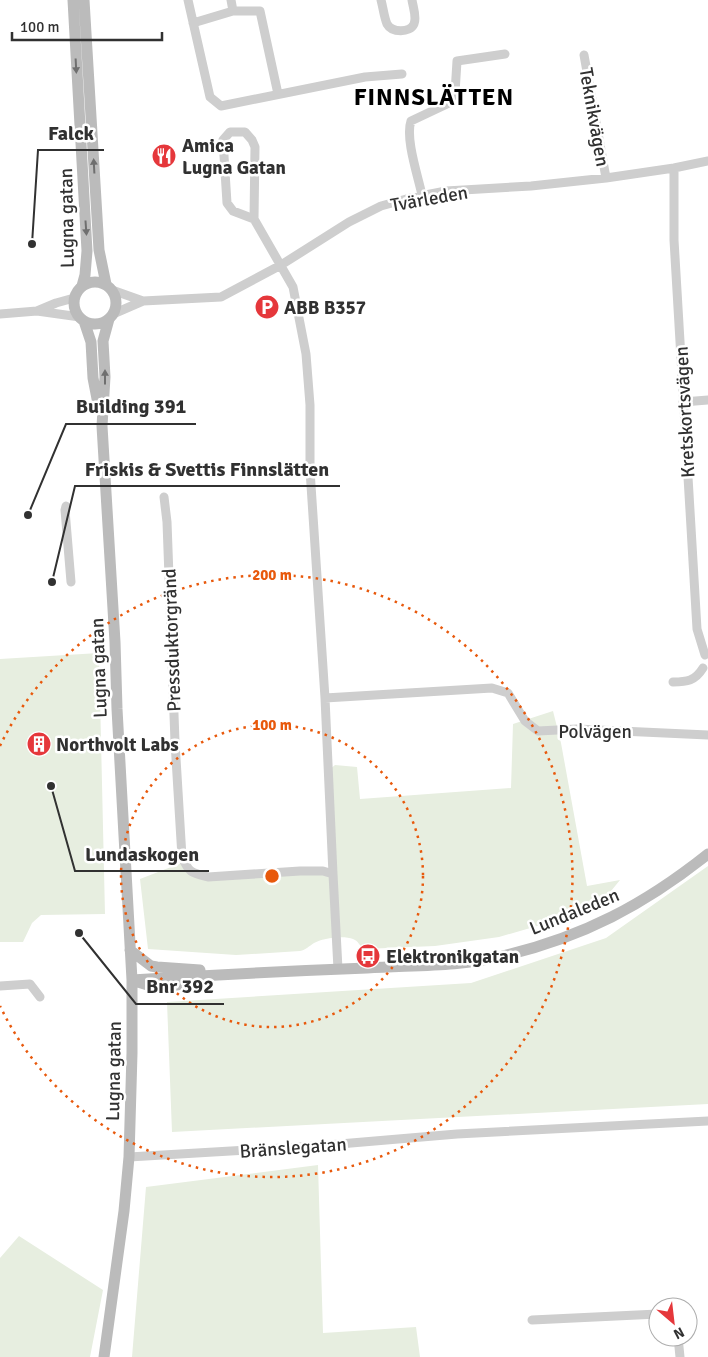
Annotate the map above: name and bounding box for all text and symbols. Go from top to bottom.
scale bar [12,10,162,42]
text: 100 m [20,18,60,36]
one-way arrow [73,58,81,74]
street label: Teknikvägen [574,66,615,168]
district label: FINNSLÄTTEN [354,82,514,112]
callout: Falck [38,115,104,150]
text: Falck [48,121,95,146]
place label: Amica Lugna Gatan [182,134,286,180]
restaurant icon: Amica Lugna Gatan [151,143,177,169]
one-way arrow [89,158,97,174]
street label: Lugna gatan [54,168,80,268]
street label: Tvärleden [389,180,470,218]
one-way arrow [82,221,90,237]
parking icon: ABB B357 [254,294,280,320]
place label: ABB B357 [284,296,366,320]
street label: Kretskortsvägen [670,345,700,478]
one-way arrow [101,369,109,385]
callout: Building 391 [66,389,196,424]
text: Building 391 [76,394,186,419]
callout: Friskis & Svettis Finnslätten [75,451,340,486]
text: Friskis & Svettis Finnslätten [85,457,329,482]
text: 200 m [252,566,292,584]
street label: Pressduktorgränd [158,568,186,712]
street label: Lugna gatan [85,617,113,718]
text: 100 m [252,716,292,734]
street label: Polvägen [558,720,632,744]
building icon: Northvolt Labs [26,731,52,757]
place label: Northvolt Labs [56,733,179,757]
callout: Lundaskogen [75,836,209,871]
text: Lundaskogen [85,842,199,867]
centre of rings [263,867,281,885]
street label: Lundaleden [526,883,623,941]
bus stop icon: Elektronikgatan [355,943,381,969]
place label: Elektronikgatan [386,945,519,969]
callout: Bnr 392 [136,969,224,1004]
text: Bnr 392 [146,974,214,999]
street label: Lugna gatan [101,1021,127,1121]
street label: Bränslegatan [239,1132,347,1164]
north arrow [648,1297,698,1347]
text: N [671,1323,687,1343]

